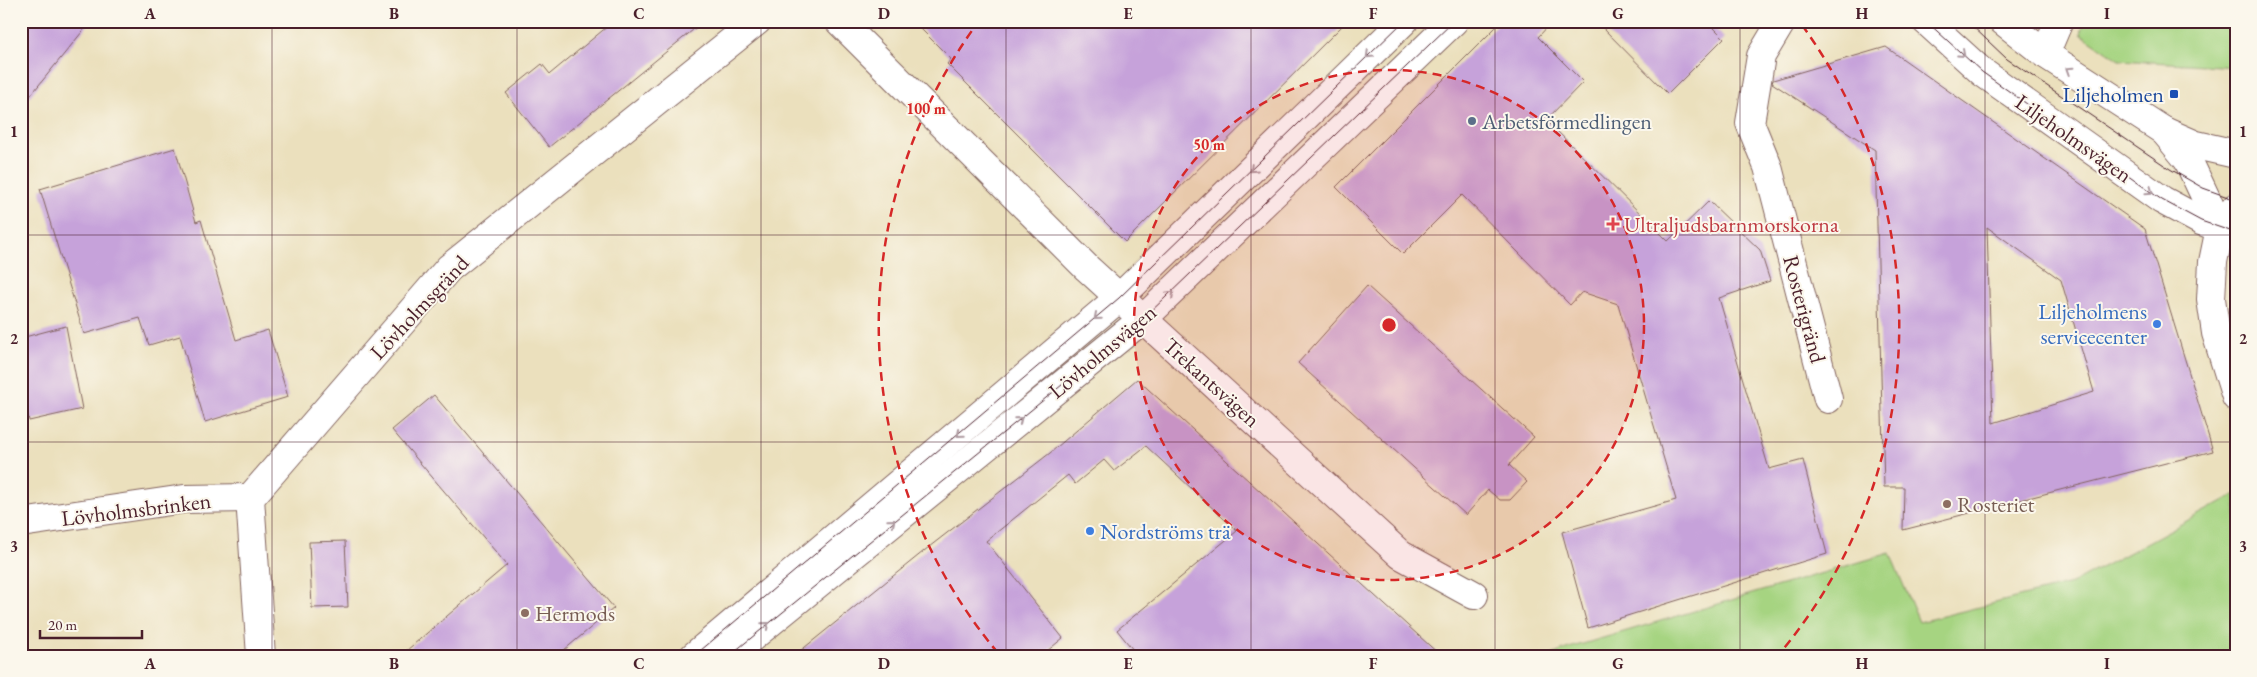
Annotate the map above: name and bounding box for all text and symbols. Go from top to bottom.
text: A [143,3,156,24]
text: B [389,3,399,24]
text: C [633,3,645,24]
text: D [878,3,890,24]
text: E [1123,3,1133,24]
text: F [1369,3,1378,24]
text: G [1612,3,1624,24]
text: H [1856,3,1869,24]
text: I [2104,3,2110,24]
one-way arrow [1957,48,1966,57]
one-way arrow [1366,50,1375,59]
one-way arrow [2066,66,2075,76]
place label: Liljeholmen [2062,80,2164,109]
street label: Liljeholmsvägen [2010,87,2138,190]
marker: Liljeholmen [2168,88,2180,100]
text: 100 m [906,99,946,118]
place label: Arbetsförmedlingen [1481,107,1652,136]
marker: Arbetsförmedlingen [1466,115,1478,127]
text: 1 [10,121,18,142]
text: 1 [2239,121,2247,142]
text: 50 m [1193,135,1225,154]
one-way arrow [1250,163,1259,172]
one-way arrow [2144,185,2154,194]
place label: Ultraljudsbarnmorskorna [1624,210,1839,239]
marker: Ultraljudsbarnmorskorna [1606,217,1620,231]
street label: Lövholmsgränd [363,248,476,366]
street label: Rosterigränd [1776,252,1833,367]
one-way arrow [1165,291,1174,300]
place label: Liljeholmens servicecenter [2038,297,2148,351]
street label: Lövholmsvägen [1042,298,1163,405]
one-way arrow [1094,311,1103,320]
centre of rings [1380,316,1398,334]
marker: Liljeholmens servicecenter [2151,318,2163,330]
text: 2 [10,328,19,349]
text: 2 [2239,328,2248,349]
street label: Trekantsvägen [1157,331,1267,434]
one-way arrow [1013,417,1022,425]
one-way arrow [957,428,966,437]
street label: Lövholmsbrinken [60,486,213,533]
place label: Rosteriet [1957,490,2034,519]
marker: Rosteriet [1941,498,1953,510]
place label: Nordströms trä [1100,517,1231,546]
one-way arrow [886,519,895,527]
marker: Nordströms trä [1084,525,1096,537]
text: 3 [10,536,18,557]
text: 3 [2239,536,2247,557]
place label: Hermods [535,599,615,628]
scale bar [40,607,142,639]
marker: Hermods [519,607,531,619]
text: 20 m [48,615,77,634]
one-way arrow [761,621,770,630]
text: A [143,653,156,674]
text: B [389,653,399,674]
text: C [633,653,645,674]
text: D [878,653,890,674]
text: E [1123,653,1133,674]
text: F [1369,653,1378,674]
text: G [1612,653,1624,674]
text: H [1856,653,1869,674]
text: I [2104,653,2110,674]

